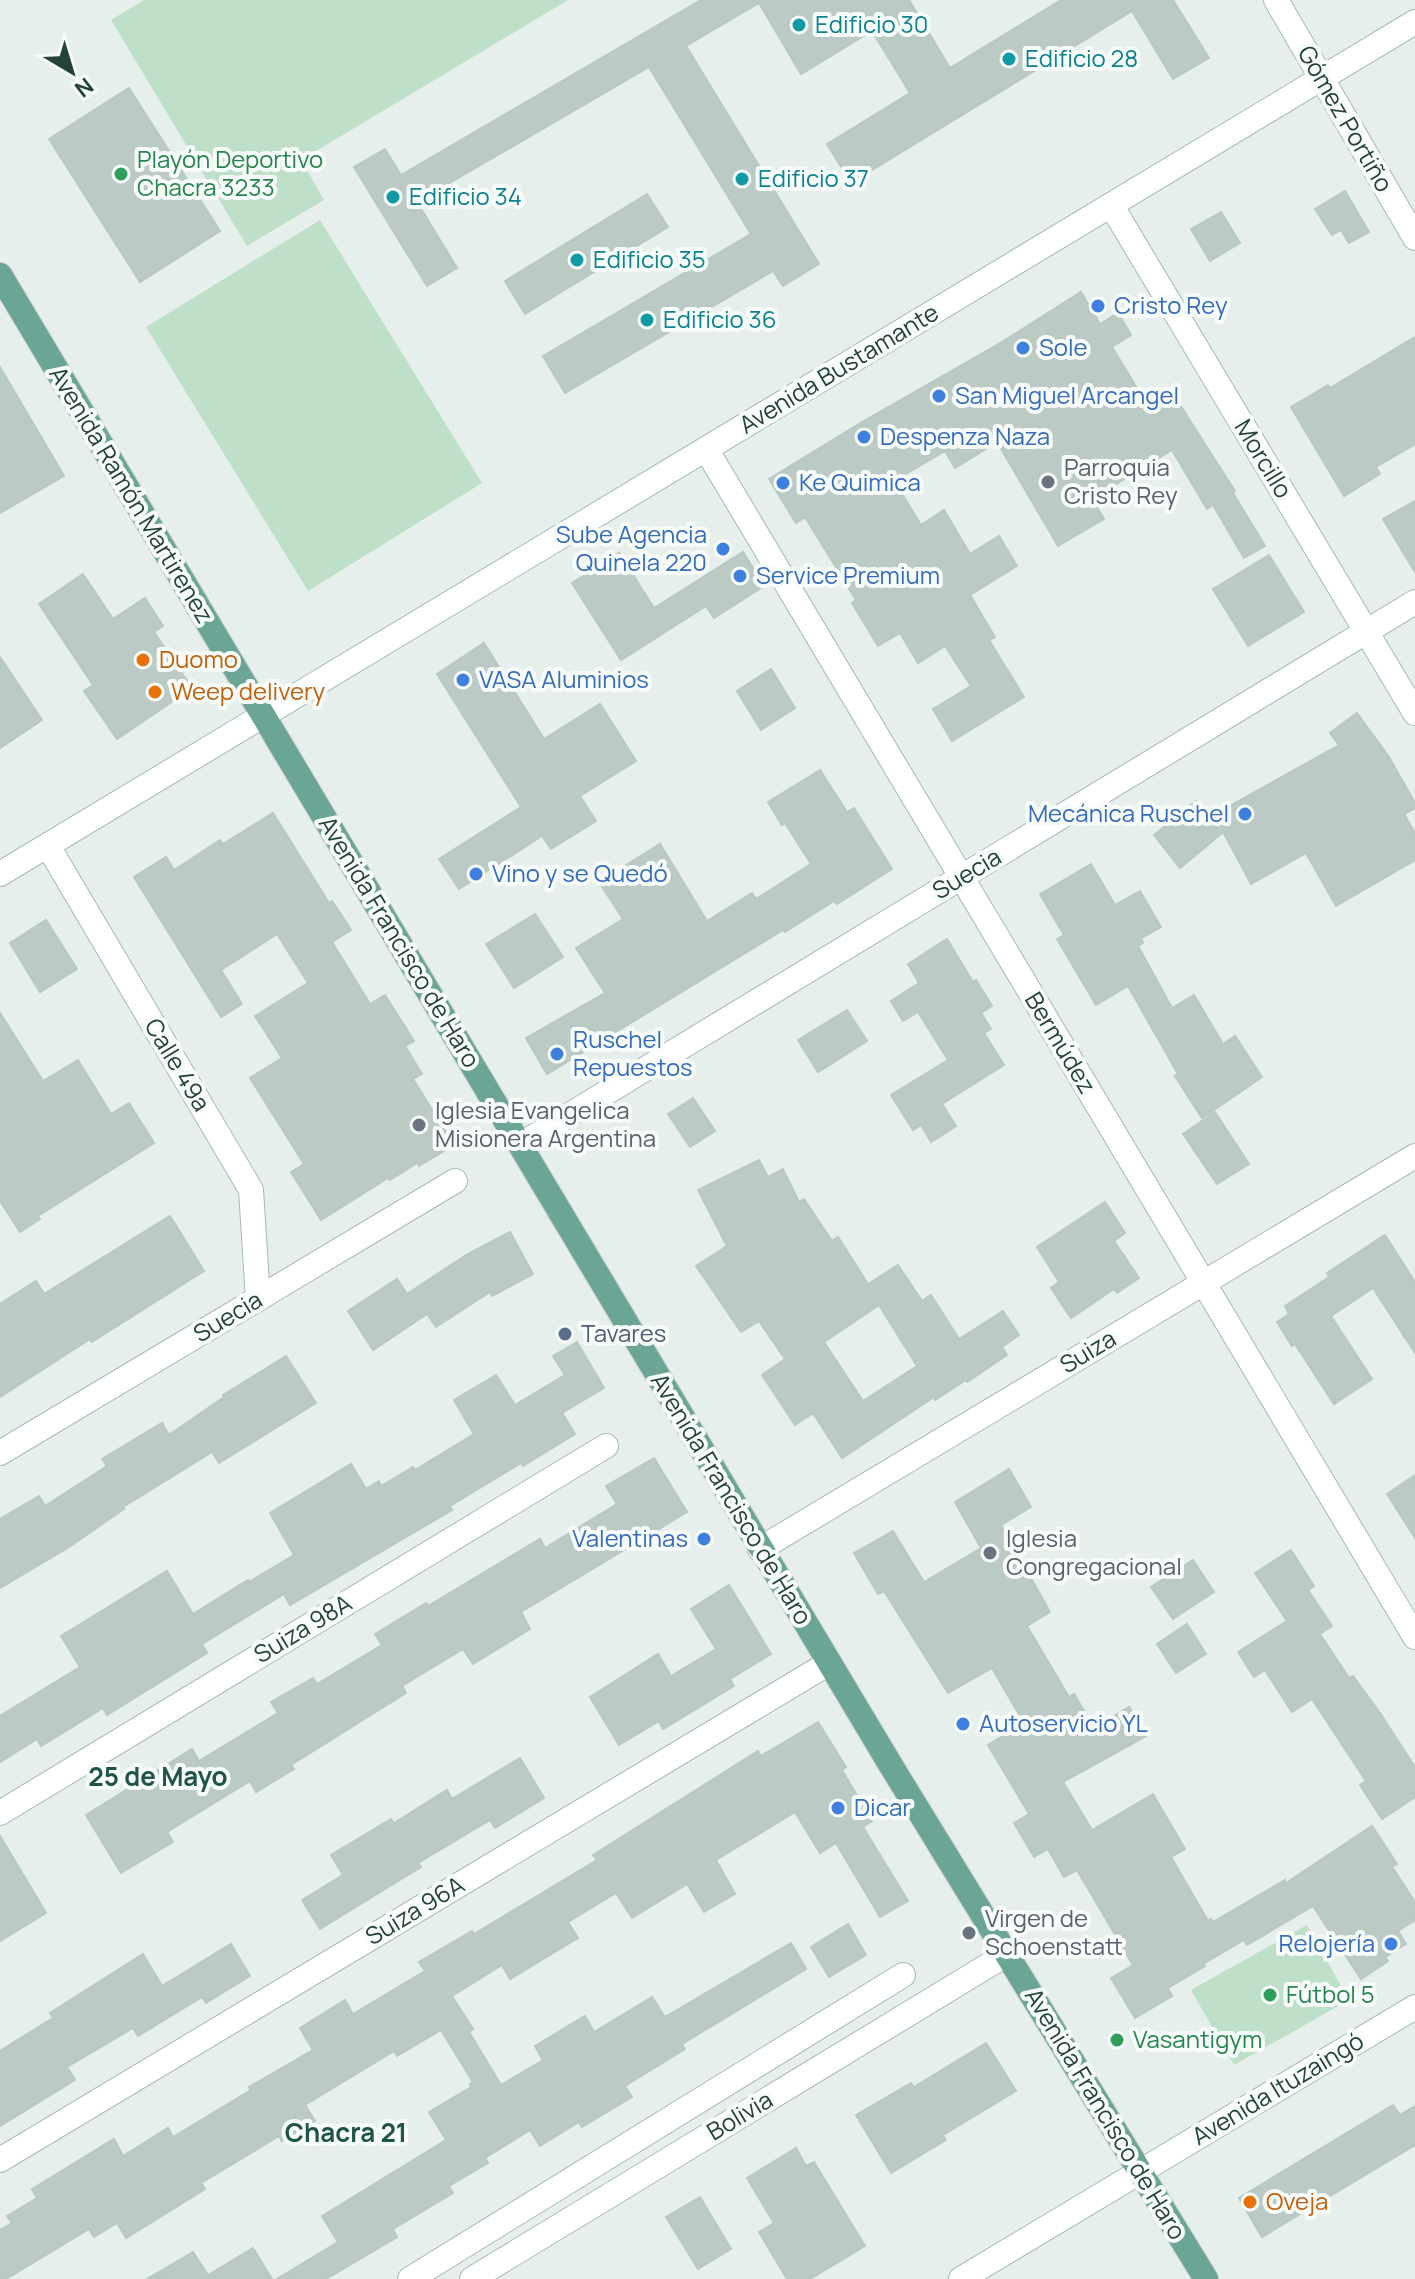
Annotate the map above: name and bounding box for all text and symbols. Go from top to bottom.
place label: Edificio 30 [815,7,928,40]
marker: Edificio 30 [790,16,808,34]
north arrow [32,32,112,112]
street label: Gómez Portiño [1291,39,1402,197]
place label: Edificio 28 [1025,41,1138,74]
marker: Edificio 28 [1000,50,1018,68]
text: N [69,71,100,104]
place label: Playón Deportivo Chacra 3233 [137,142,323,203]
place label: Edificio 37 [758,161,869,194]
marker: Playón Deportivo Chacra 3233 [112,165,130,183]
marker: Edificio 37 [733,170,751,188]
place label: Edificio 34 [409,179,522,212]
marker: Edificio 34 [384,188,402,206]
place label: Edificio 35 [593,242,706,275]
marker: Edificio 35 [568,251,586,269]
place label: Cristo Rey [1114,288,1228,321]
street label: Avenida Bustamante [732,295,944,440]
marker: Cristo Rey [1089,297,1107,315]
place label: Edificio 36 [663,302,777,335]
marker: Edificio 36 [638,311,656,329]
place label: Sole [1039,330,1088,363]
marker: Sole [1014,339,1032,357]
street label: Avenida Ramón Martirenez [42,360,222,629]
place label: San Miguel Arcangel [955,378,1179,411]
marker: San Miguel Arcangel [930,387,948,405]
street label: Morcillo [1228,413,1301,504]
place label: Despenza Naza [880,419,1050,452]
marker: Despenza Naza [855,428,873,446]
place label: Parroquia Cristo Rey [1064,450,1178,511]
place label: Ke Quimica [799,465,921,498]
marker: Parroquia Cristo Rey [1039,473,1057,491]
marker: Ke Quimica [774,474,792,492]
place label: Sube Agencia Quinela 220 [556,517,707,578]
marker: Sube Agencia Quinela 220 [714,540,732,558]
place label: Service Premium [756,558,940,591]
marker: Service Premium [731,567,749,585]
place label: Duomo [159,642,238,675]
marker: Duomo [134,651,152,669]
place label: VASA Aluminios [479,662,649,695]
marker: VASA Aluminios [454,671,472,689]
place label: Weep delivery [171,674,325,707]
marker: Weep delivery [146,683,164,701]
place label: Mecánica Ruschel [1028,796,1229,829]
marker: Mecánica Ruschel [1236,805,1254,823]
street label: Avenida Francisco de Haro [312,809,489,1073]
street label: Suecia [926,839,1007,906]
place label: Vino y se Quedó [492,856,668,889]
marker: Vino y se Quedó [467,865,485,883]
street label: Bermúdez [1018,985,1105,1099]
street label: Calle 49a [138,1012,219,1117]
place label: Ruschel Repuestos [573,1022,693,1083]
marker: Ruschel Repuestos [548,1045,566,1063]
place label: Iglesia Evangelica Misionera Argentina [435,1093,656,1154]
marker: Iglesia Evangelica Misionera Argentina [410,1116,428,1134]
street label: Suecia [187,1282,268,1349]
place label: Tavares [581,1316,666,1349]
street label: Suiza [1053,1321,1121,1380]
marker: Tavares [556,1325,574,1343]
street label: Avenida Francisco de Haro [644,1366,821,1630]
place label: Valentinas [572,1521,688,1554]
place label: Iglesia Congregacional [1006,1521,1182,1582]
marker: Valentinas [695,1530,713,1548]
marker: Iglesia Congregacional [981,1544,999,1562]
street label: Suiza 98A [247,1586,357,1670]
place label: Autoservicio YL [979,1706,1148,1739]
marker: Autoservicio YL [954,1715,972,1733]
district label: 25 de Mayo [88,1758,228,1794]
place label: Dicar [854,1790,911,1823]
marker: Dicar [829,1799,847,1817]
street label: Suiza 96A [359,1867,470,1952]
place label: Virgen de Schoenstatt [985,1901,1123,1962]
marker: Virgen de Schoenstatt [960,1924,978,1942]
place label: Relojería [1278,1926,1375,1959]
marker: Relojería [1382,1935,1400,1953]
place label: Fútbol 5 [1286,1977,1375,2010]
street label: Avenida Francisco de Haro [1018,1981,1195,2245]
marker: Fútbol 5 [1261,1986,1279,2004]
place label: Vasantigym [1133,2022,1262,2055]
street label: Avenida Ituzaingó [1185,2023,1369,2152]
marker: Vasantigym [1108,2031,1126,2049]
street label: Bolivia [700,2082,778,2147]
district label: Chacra 21 [285,2114,407,2150]
place label: Oveja [1266,2184,1328,2217]
marker: Oveja [1241,2193,1259,2211]

